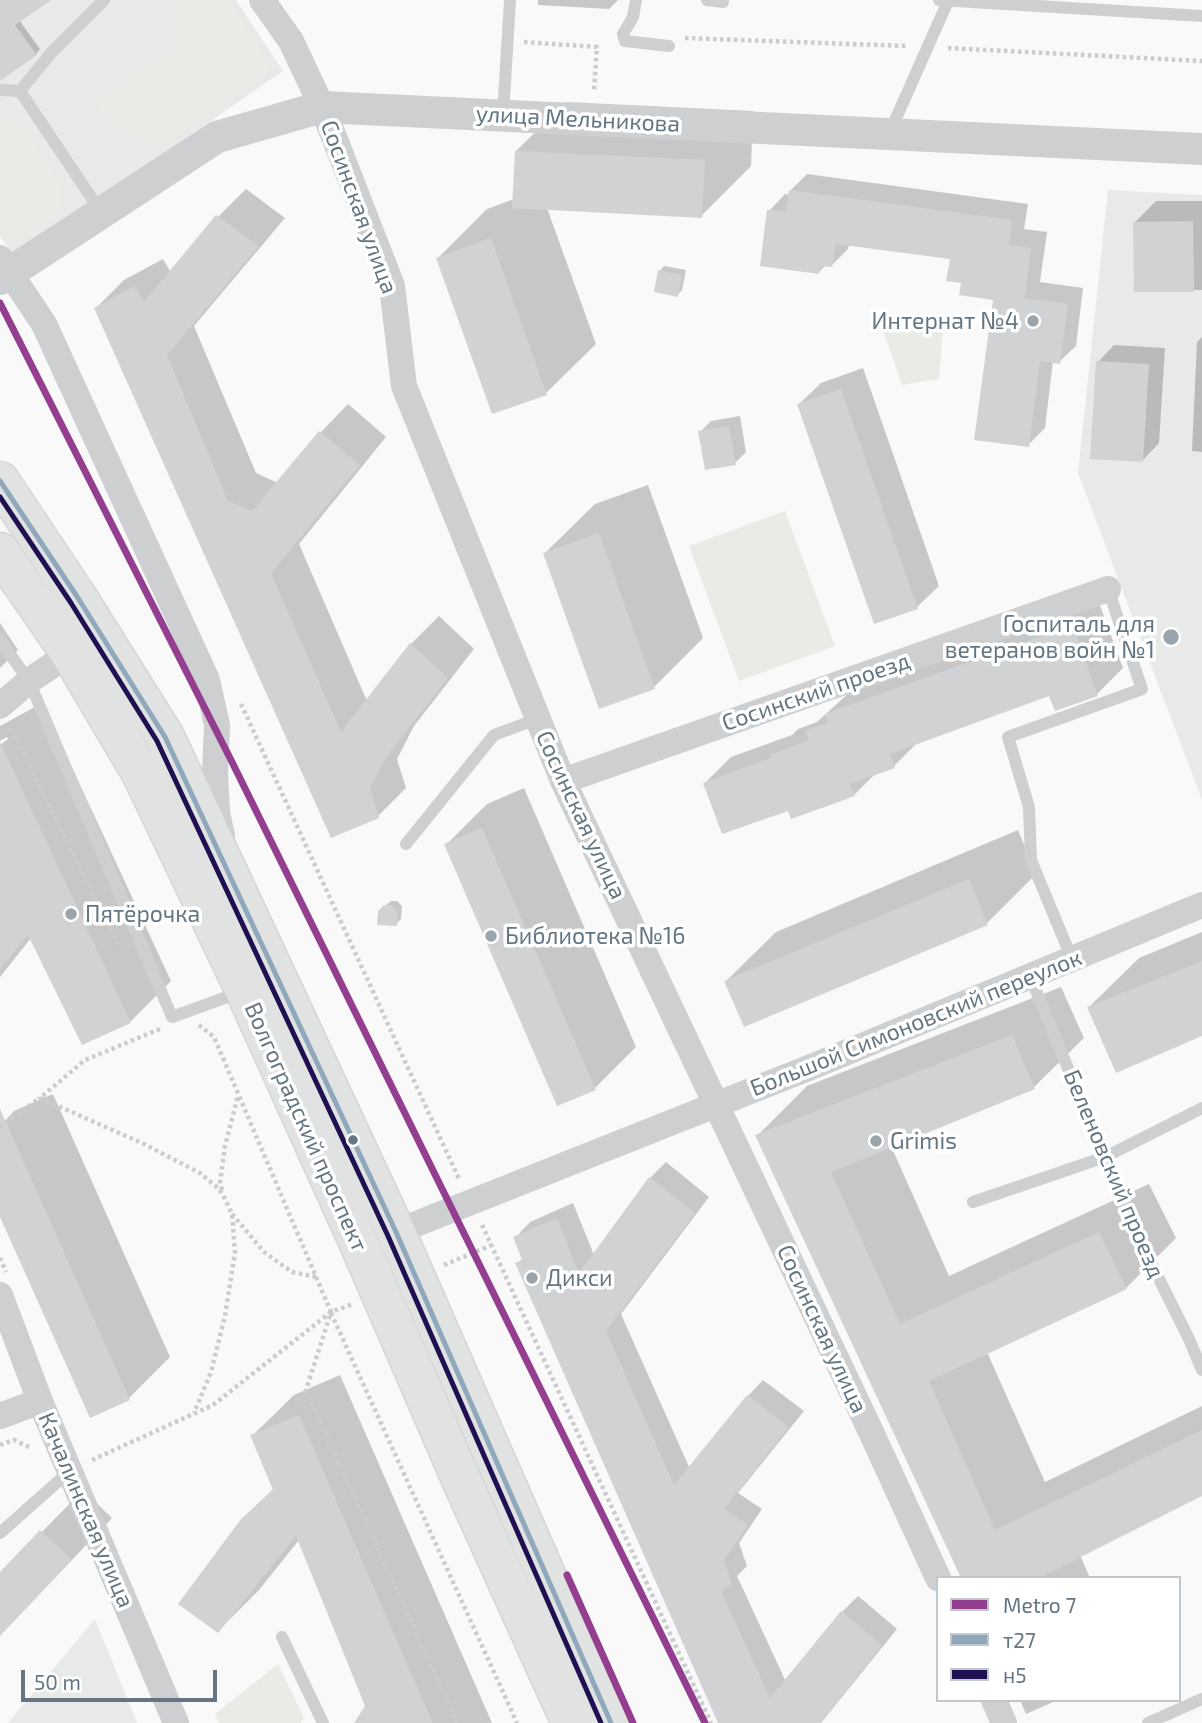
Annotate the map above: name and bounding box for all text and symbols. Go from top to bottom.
street label: улица Мельникова [475,100,681,138]
street label: Сосинская улица [315,117,403,297]
place label: Интернат №4 [872,307,1019,335]
marker: Интернат №4 [1025,313,1041,329]
place label: Госпиталь для ветеранов войн №1 [945,610,1155,664]
marker: Госпиталь для ветеранов войн №1 [1161,627,1181,647]
street label: Сосинский проезд [718,647,914,737]
street label: Сосинская улица [530,726,632,904]
place label: Пятёрочка [85,900,200,928]
marker: Пятёрочка [63,906,79,922]
place label: Библиотека №16 [505,922,685,950]
marker: Библиотека №16 [483,928,499,944]
street label: Большой Симоновский переулок [746,944,1086,1102]
street label: Волгоградский проспект [238,998,374,1256]
street label: Беленовский проезд [1058,1066,1170,1282]
place label: Grimis [890,1127,957,1155]
unlabelled marker [346,1133,360,1147]
marker: Grimis [868,1133,884,1149]
street label: Сосинская улица [771,1240,873,1418]
place label: Дикси [546,1264,612,1292]
marker: Дикси [524,1270,540,1286]
street label: Качалинская улица [32,1408,140,1612]
legend [936,1576,1181,1702]
text: Metro 7 [1003,1592,1076,1617]
text: т27 [1003,1627,1036,1652]
scale bar [24,1656,220,1700]
text: н5 [1003,1662,1026,1687]
text: 50 m [34,1669,81,1694]

